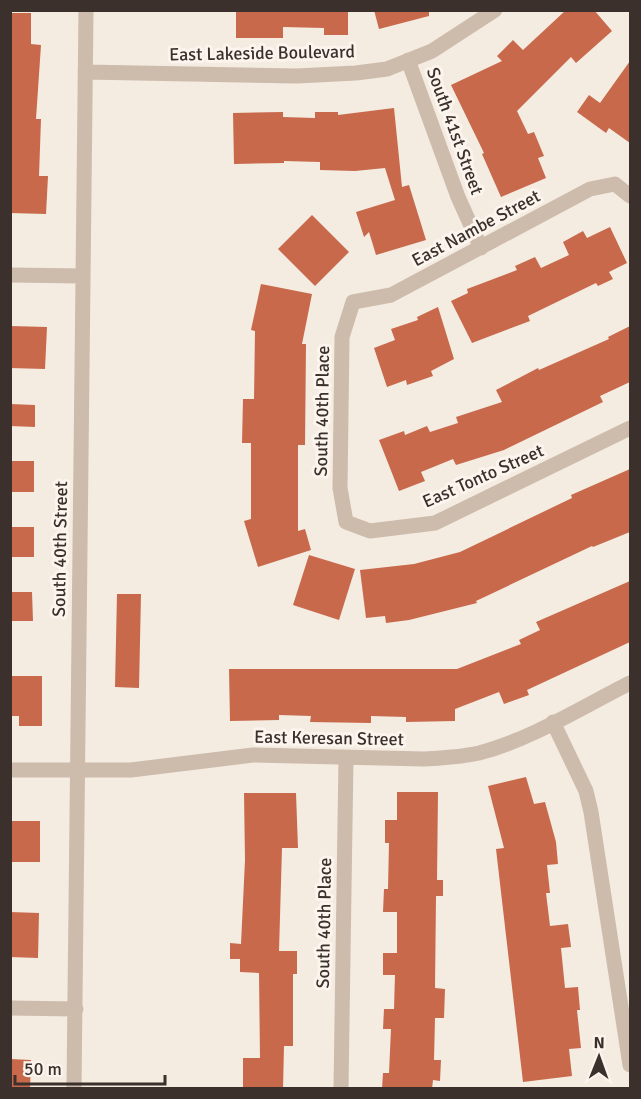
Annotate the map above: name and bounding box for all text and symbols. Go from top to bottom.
street label: East Lakeside Boulevard [169,40,355,66]
street label: South 41st Street [422,64,488,198]
street label: East Nambe Street [408,185,544,271]
street label: South 40th Place [310,345,334,477]
street label: East Tonto Street [419,439,547,513]
street label: South 40th Street [48,481,72,617]
street label: East Keresan Street [254,726,404,750]
street label: South 40th Place [312,857,336,989]
north arrow [569,1027,629,1087]
text: N [594,1033,605,1053]
scale bar [15,1048,165,1086]
text: 50 m [24,1058,62,1080]

